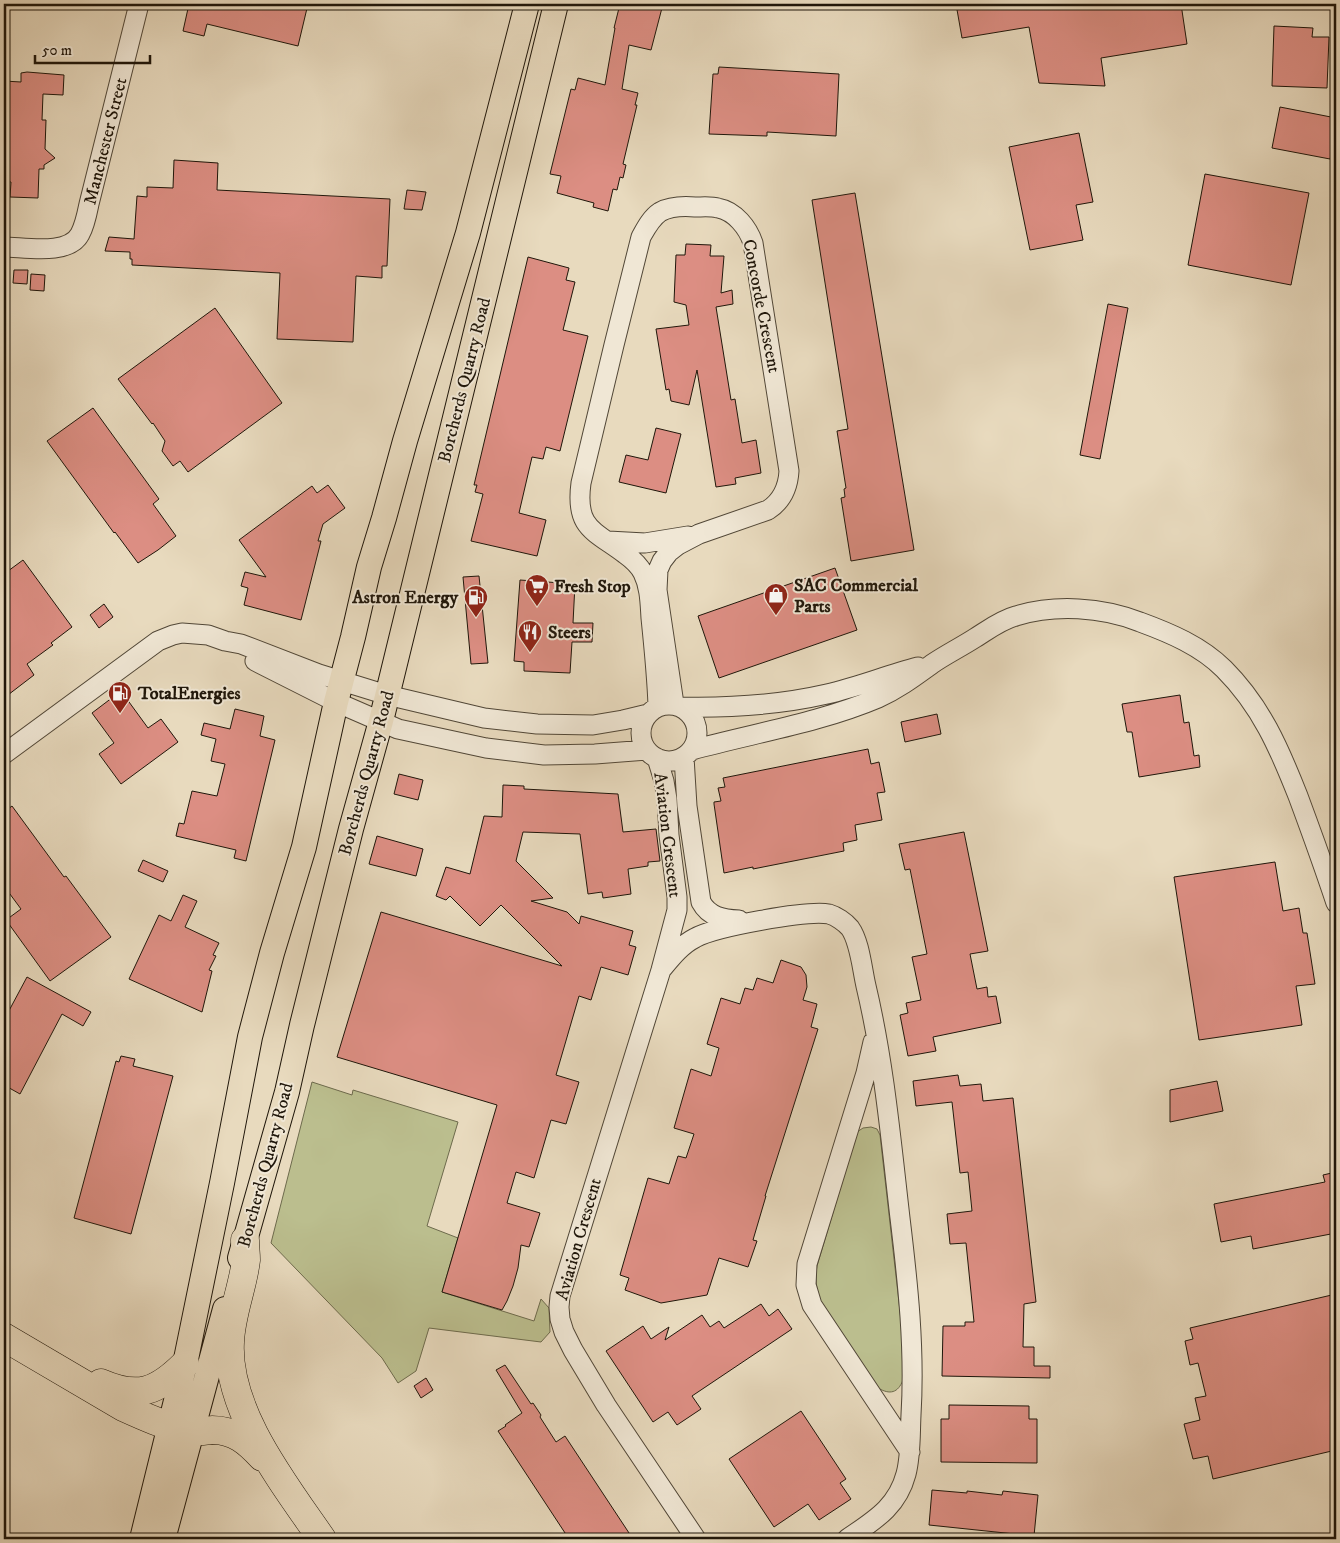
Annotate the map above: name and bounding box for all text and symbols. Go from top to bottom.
scale bar [35,32,150,64]
text: 50 m [42,41,72,60]
street label: Manchester Street [80,75,132,207]
street label: Concorde Crescent [737,237,785,375]
street label: Borcherds Quarry Road [434,295,496,465]
supermarket icon: Fresh Stop [524,573,550,607]
place label: SAC Commercial Parts [794,575,918,618]
place label: Fresh Stop [554,576,631,598]
shop icon: SAC Commercial Parts [763,582,789,616]
fuel station icon: Astron Energy [463,584,489,618]
place label: Astron Energy [351,587,458,609]
restaurant icon: Steers [517,619,543,653]
place label: Steers [548,622,591,644]
fuel station icon: TotalEnergies [107,680,133,714]
place label: TotalEnergies [137,683,240,705]
street label: Borcherds Quarry Road [334,689,400,858]
street label: Aviation Crescent [648,771,686,899]
street label: Borcherds Quarry Road [233,1081,299,1250]
street label: Aviation Crescent [551,1175,607,1303]

